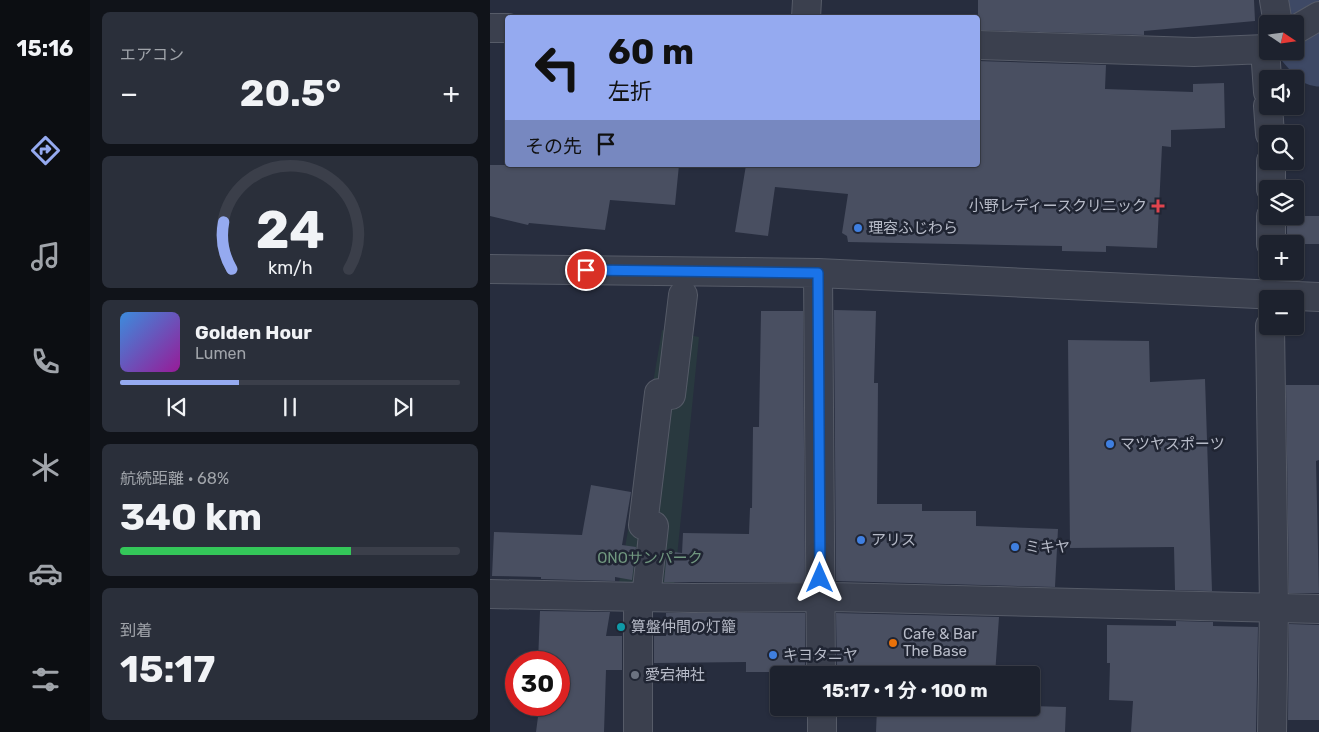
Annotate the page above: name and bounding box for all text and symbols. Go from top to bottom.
north arrow [1259,15,1304,60]
map controls [1259,15,1304,335]
text: 60 m [608,31,694,73]
text: 15:16 [17,35,73,62]
icon: left [525,35,590,100]
text: エアコン [120,45,184,64]
text: 20.5° [240,70,341,116]
button: sound [1259,70,1304,115]
text: − [120,77,138,110]
text: + [443,77,460,110]
text: 左折 [608,78,652,105]
button: search [1259,125,1304,170]
icon: arrive [592,130,620,158]
icon: directions [28,133,63,168]
text: その先 [525,135,582,158]
button: layers [1259,180,1304,225]
place label: 小野レディースクリニック [969,197,1147,215]
text: 24 [255,199,325,261]
marker: 小野レディースクリニック [1151,199,1165,213]
place label: 理容ふじわら [868,219,958,237]
marker: 理容ふじわら [852,222,864,234]
button: + [1259,235,1304,280]
icon: music [28,239,63,274]
pin [565,249,607,291]
icon: arrive [572,256,600,284]
text: km/h [268,257,312,278]
button: − [1259,290,1304,335]
text: Golden Hour [195,321,312,344]
icon: phone [28,344,63,379]
text: Lumen [195,344,246,363]
icon: previous [163,393,191,421]
icon: pause [276,393,304,421]
icon: next [389,393,417,421]
place label: マツヤスポーツ [1120,435,1225,453]
marker: マツヤスポーツ [1104,438,1116,450]
icon: climate [28,450,63,485]
text: 航続距離 · 68% [120,469,229,488]
text: 340 km [120,494,262,540]
place label: アリス [871,531,916,549]
marker: アリス [855,534,867,546]
place label: ミキヤ [1025,538,1070,556]
marker: ミキヤ [1009,541,1021,553]
park label: ONOサンパーク [597,549,703,567]
position arrow [793,551,845,603]
icon: car [28,556,63,591]
place label: 算盤仲間の灯籠 [631,618,736,636]
text: 到着 [120,621,152,640]
marker: 算盤仲間の灯籠 [615,621,627,633]
place label: Cafe & Bar The Base [903,625,977,660]
marker: Cafe & Bar The Base [887,637,899,649]
text: 15:17 [120,646,215,692]
place label: キヨタニヤ [783,646,858,664]
marker: キヨタニヤ [767,649,779,661]
speed limit sign: 30 [505,651,570,716]
icon: filters [28,662,63,697]
place label: 愛宕神社 [645,666,705,684]
marker: 愛宕神社 [629,669,641,681]
text: 15:17 · 1 分 · 100 m [822,679,988,702]

